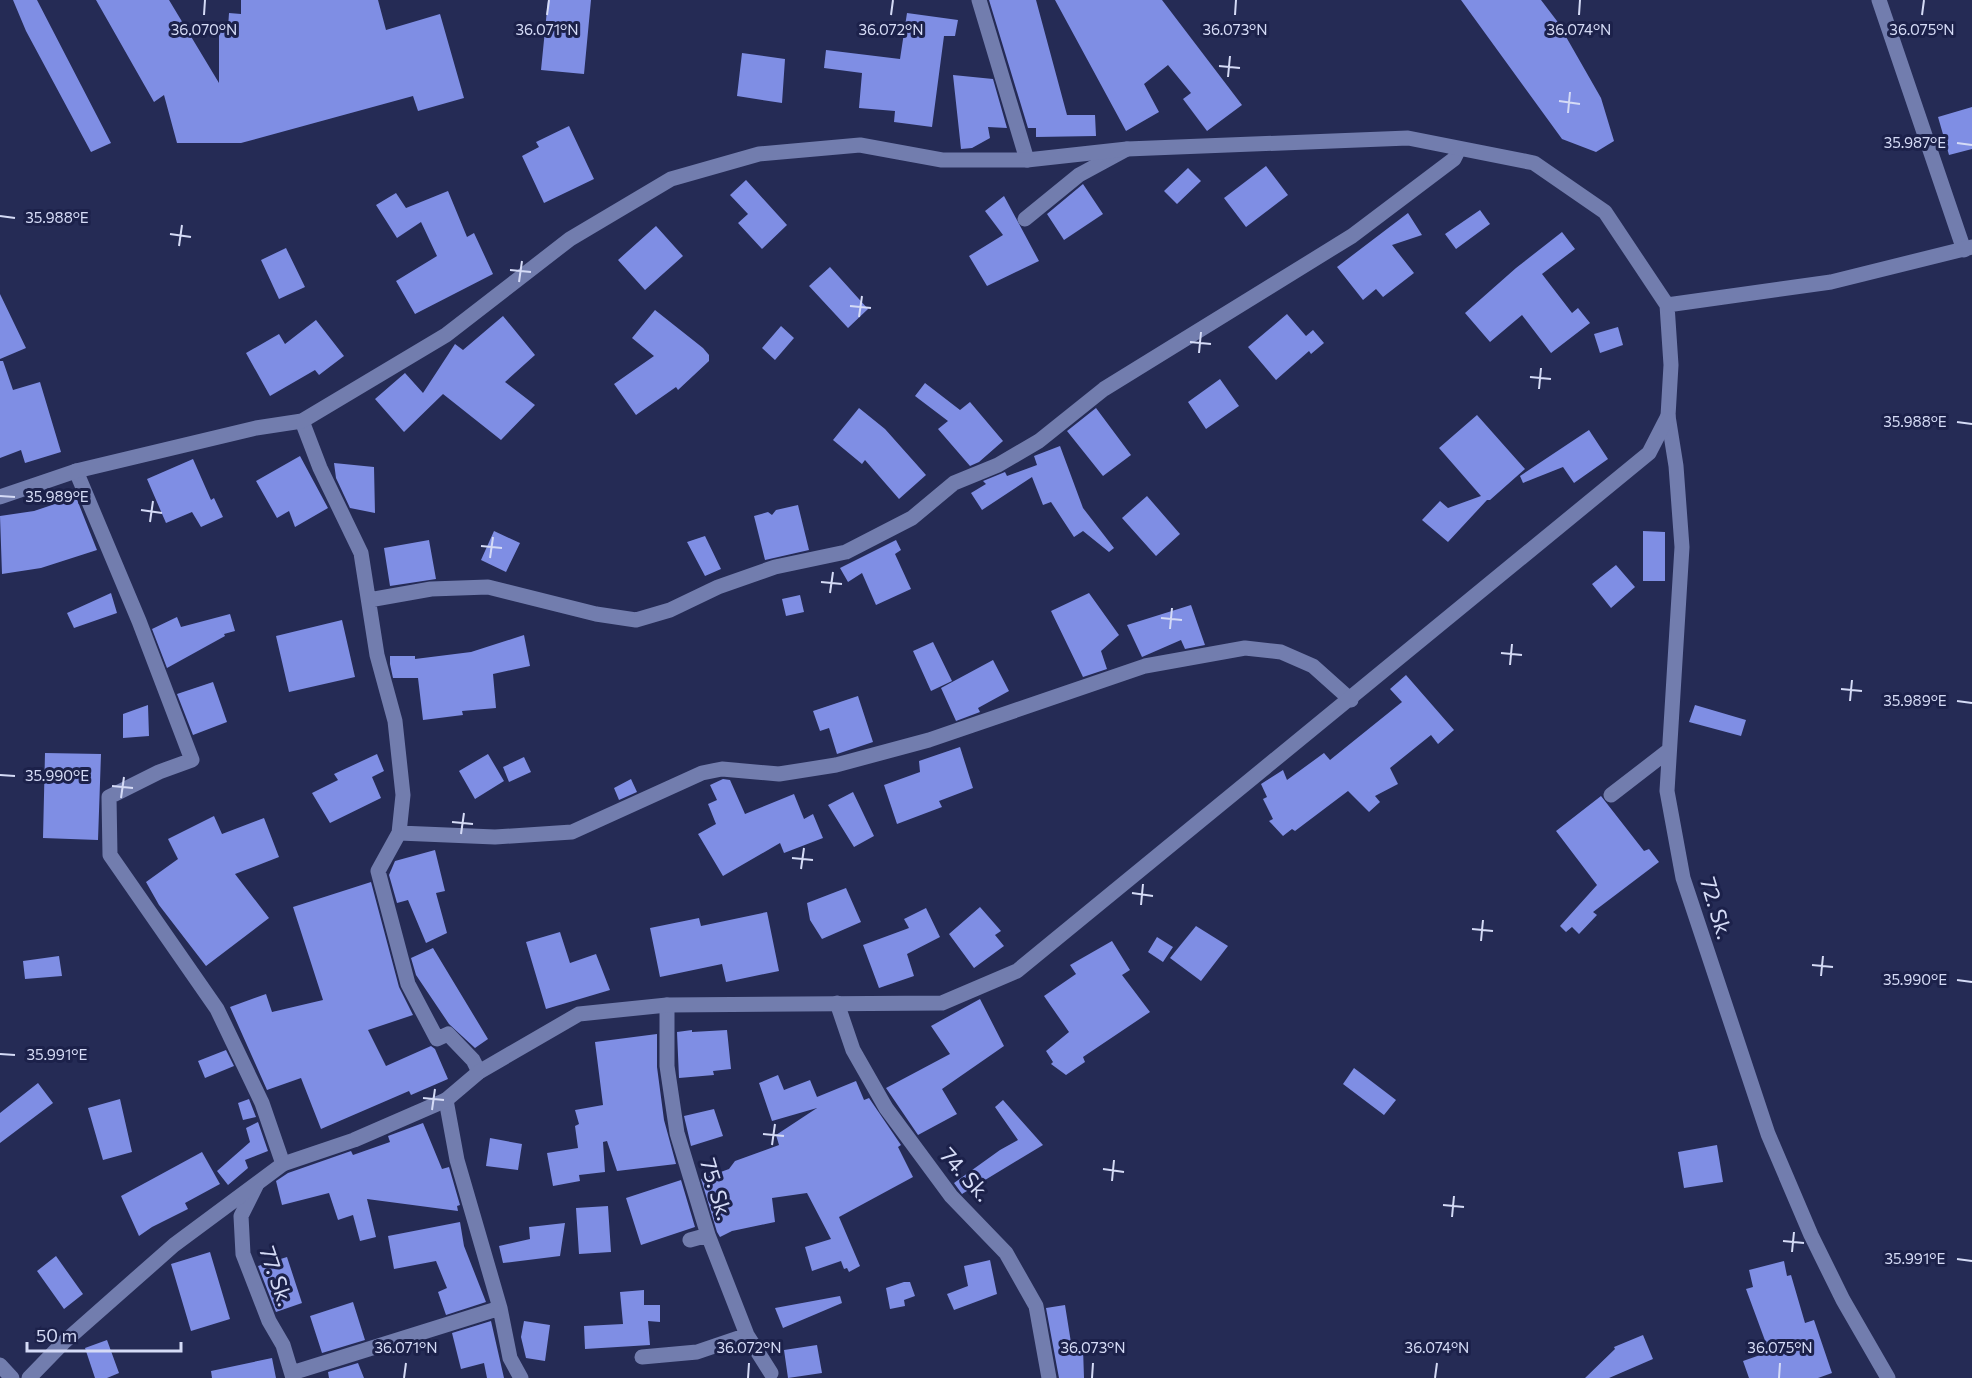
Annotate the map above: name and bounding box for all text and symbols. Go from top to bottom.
text: 36.070°N [171,20,237,38]
text: 36.071°N [515,20,579,38]
text: 36.072°N [858,20,924,38]
text: 36.073°N [1202,20,1268,38]
text: 36.074°N [1547,20,1611,38]
text: 36.075°N [1889,20,1955,38]
text: 35.987°E [1884,133,1946,151]
text: 35.988°E [25,208,89,226]
text: 35.988°E [1883,412,1947,430]
text: 35.989°E [25,487,89,505]
text: 35.989°E [1883,691,1947,709]
text: 35.990°E [25,766,89,784]
street label: 72. Sk. [1695,874,1739,942]
text: 35.990°E [1883,970,1947,988]
text: 35.991°E [27,1045,88,1063]
street label: 74. Sk. [935,1142,997,1206]
street label: 75. Sk. [695,1155,739,1223]
street label: 77. Sk. [254,1243,300,1309]
text: 35.991°E [1885,1249,1946,1267]
scale bar [27,1315,182,1353]
text: 50 m [36,1324,77,1346]
text: 36.071°N [374,1338,438,1356]
text: 36.072°N [716,1338,782,1356]
text: 36.073°N [1060,1338,1126,1356]
text: 36.074°N [1405,1338,1469,1356]
text: 36.075°N [1747,1338,1813,1356]

